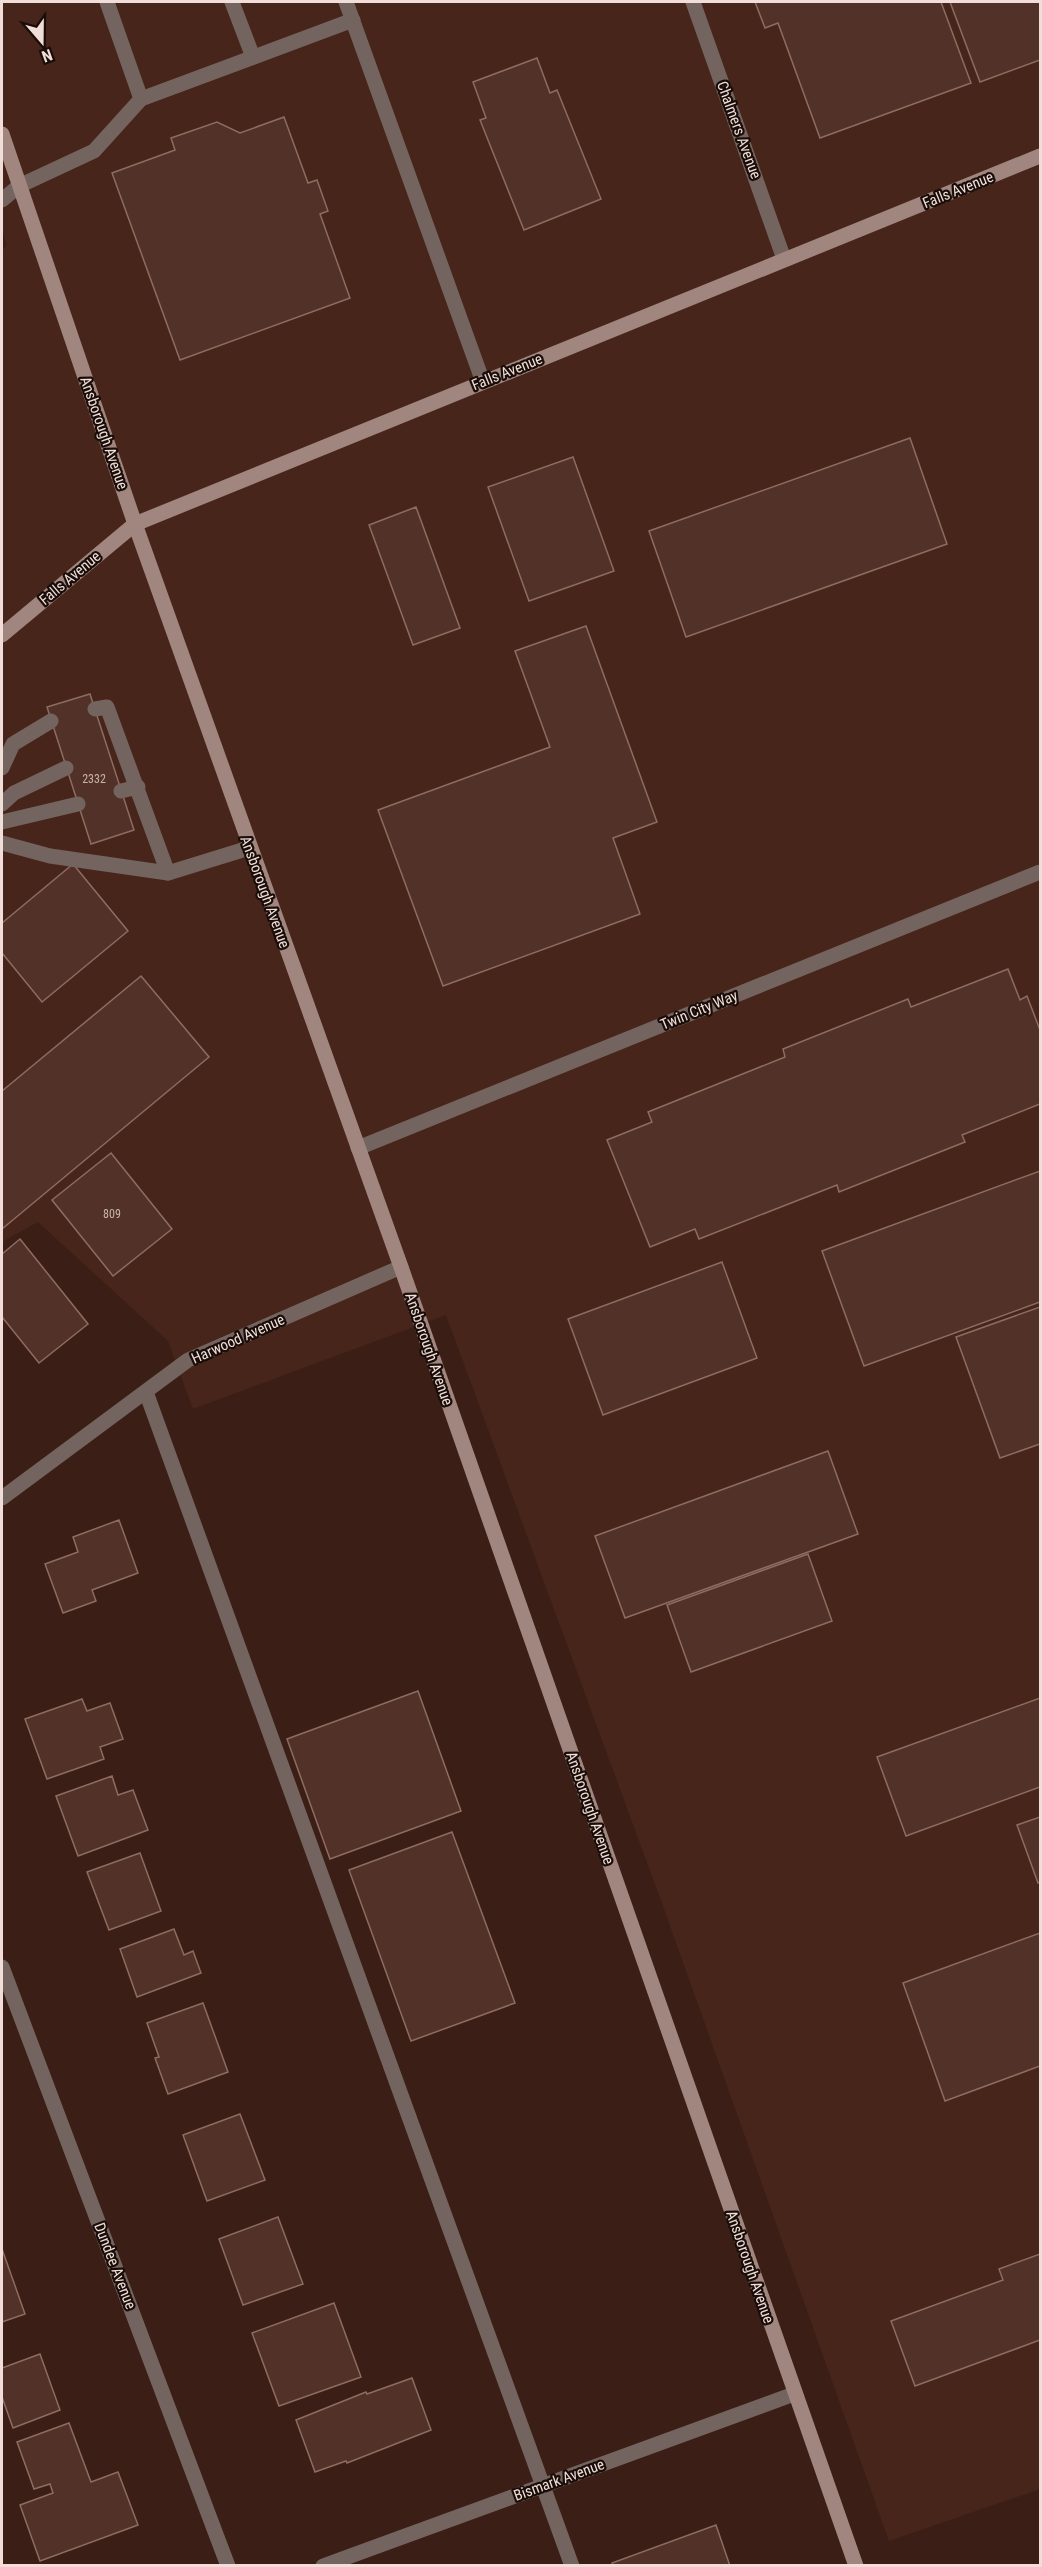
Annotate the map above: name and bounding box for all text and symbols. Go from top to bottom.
north arrow [12,12,72,72]
text: N [39,45,55,66]
street label: Chalmers Avenue [713,79,765,181]
street label: Falls Avenue [920,168,996,212]
street label: Falls Avenue [469,350,545,394]
street label: Ansborough Avenue [76,374,132,492]
street label: Falls Avenue [36,547,104,609]
house number: 2332 [82,772,106,786]
street label: Ansborough Avenue [236,833,294,951]
street label: Twin City Way [658,986,740,1034]
house number: 809 [103,1207,121,1221]
street label: Ansborough Avenue [401,1290,457,1408]
street label: Harwood Avenue [189,1310,287,1368]
street label: Ansborough Avenue [562,1749,618,1867]
street label: Ansborough Avenue [722,2208,778,2326]
street label: Dundee Avenue [90,2220,140,2312]
street label: Bismark Avenue [511,2455,607,2505]

